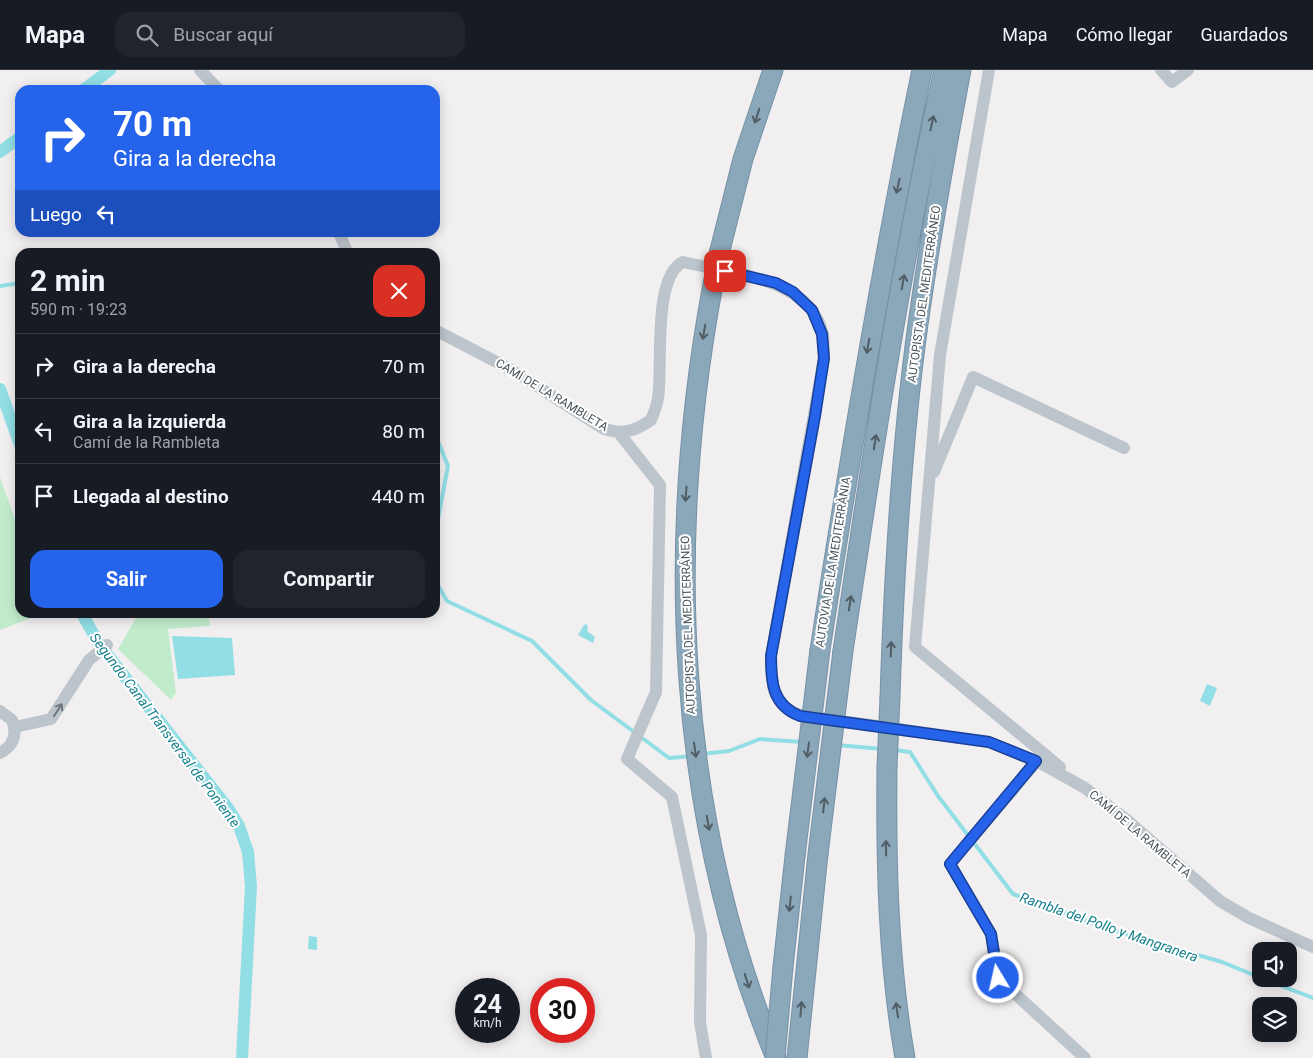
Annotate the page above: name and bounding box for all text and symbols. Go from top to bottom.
search box [115,12,465,57]
text: Mapa [25,21,85,49]
icon: search [133,21,161,49]
text: Buscar aquí [173,23,273,46]
text: Mapa [1002,24,1048,45]
text: Cómo llegar [1076,24,1172,45]
text: Guardados [1200,24,1288,45]
text: 70 m [113,104,192,145]
icon: right [30,105,95,170]
one-way arrow [752,108,761,124]
one-way arrow [928,115,937,131]
text: Gira a la derecha [113,146,277,171]
one-way arrow [892,178,902,194]
icon: left [92,200,120,228]
text: Luego [30,203,82,226]
street label: AUTOPISTA DEL MEDITERRÁNEO [904,204,943,384]
pin [704,250,746,292]
icon: arrive [711,257,739,285]
text: 2 min [30,263,105,298]
button: close [373,265,425,317]
one-way arrow [898,275,908,291]
text: 590 m · 19:23 [30,300,127,319]
one-way arrow [698,324,708,340]
one-way arrow [863,338,873,354]
icon: right [30,352,58,380]
text: Gira a la derecha [73,355,216,378]
text: 70 m [382,355,425,378]
street label: CAMÍ DE LA RAMBLETA [493,355,611,434]
text: Gira a la izquierda [73,410,226,433]
icon: left [30,417,58,445]
text: 80 m [382,420,425,443]
text: Camí de la Rambleta [73,433,220,452]
one-way arrow [871,435,881,451]
street label: AUTOVIA DE LA MEDITERRÀNIA [812,476,853,648]
icon: arrive [30,482,58,510]
text: Llegada al destino [73,485,229,508]
text: 440 m [372,485,425,508]
one-way arrow [682,485,691,501]
street label: AUTOPISTA DEL MEDITERRÁNEO [677,535,698,715]
button: Salir [30,550,223,608]
button: Compartir [233,550,425,608]
one-way arrow [845,595,855,611]
water label: Segundo Canal Transversal de Poniente [87,630,243,830]
one-way arrow [887,641,896,657]
one-way arrow [53,703,63,717]
one-way arrow [691,742,701,758]
one-way arrow [803,742,813,758]
street label: CAMÍ DE LA RAMBLETA [1086,787,1194,881]
one-way arrow [819,798,829,814]
one-way arrow [703,815,713,831]
one-way arrow [882,840,891,856]
water label: Rambla del Pollo y Mangranera [1018,889,1200,965]
one-way arrow [786,896,795,912]
map controls [1252,942,1297,1042]
button: sound [1252,942,1297,987]
position arrow [971,951,1023,1003]
one-way arrow [743,972,752,988]
speed limit sign: 30 [530,978,595,1043]
text: 24 [473,990,502,1019]
button: layers [1252,997,1297,1042]
one-way arrow [797,1002,806,1018]
one-way arrow [892,1002,902,1018]
text: km/h [473,1016,502,1030]

